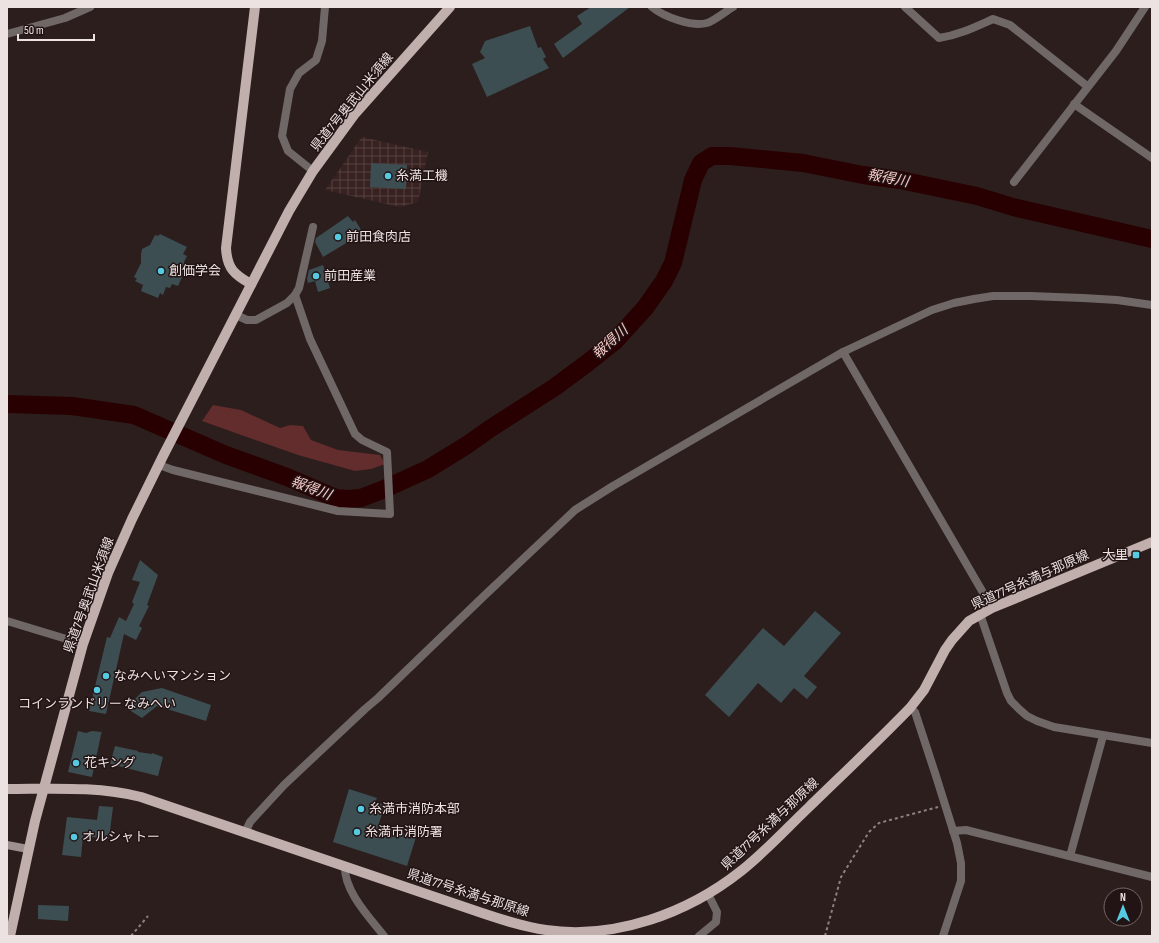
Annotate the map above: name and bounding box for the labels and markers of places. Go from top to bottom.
place label: 糸満工機 [396,168,448,184]
marker: 糸満工機 [383,171,393,181]
place label: 前田食肉店 [346,229,411,245]
marker: 前田食肉店 [333,232,343,242]
place label: 創価学会 [169,263,221,279]
marker: 創価学会 [156,266,166,276]
place label: 前田産業 [324,268,376,284]
marker: 前田産業 [311,271,321,281]
place label: 大里 [1102,547,1128,563]
marker: 大里 [1131,550,1141,560]
place label: なみへいマンション [114,668,231,684]
marker: なみへいマンション [101,671,111,681]
marker: コインランドリー なみへい [92,685,102,695]
place label: コインランドリー なみへい [18,696,176,712]
place label: 花キング [84,755,136,771]
marker: 花キング [71,758,81,768]
place label: 糸満市消防本部 [369,801,460,817]
marker: 糸満市消防本部 [356,804,366,814]
place label: 糸満市消防署 [365,824,443,840]
marker: 糸満市消防署 [352,827,362,837]
place label: オルシャトー [82,829,160,845]
marker: オルシャトー [69,832,79,842]

